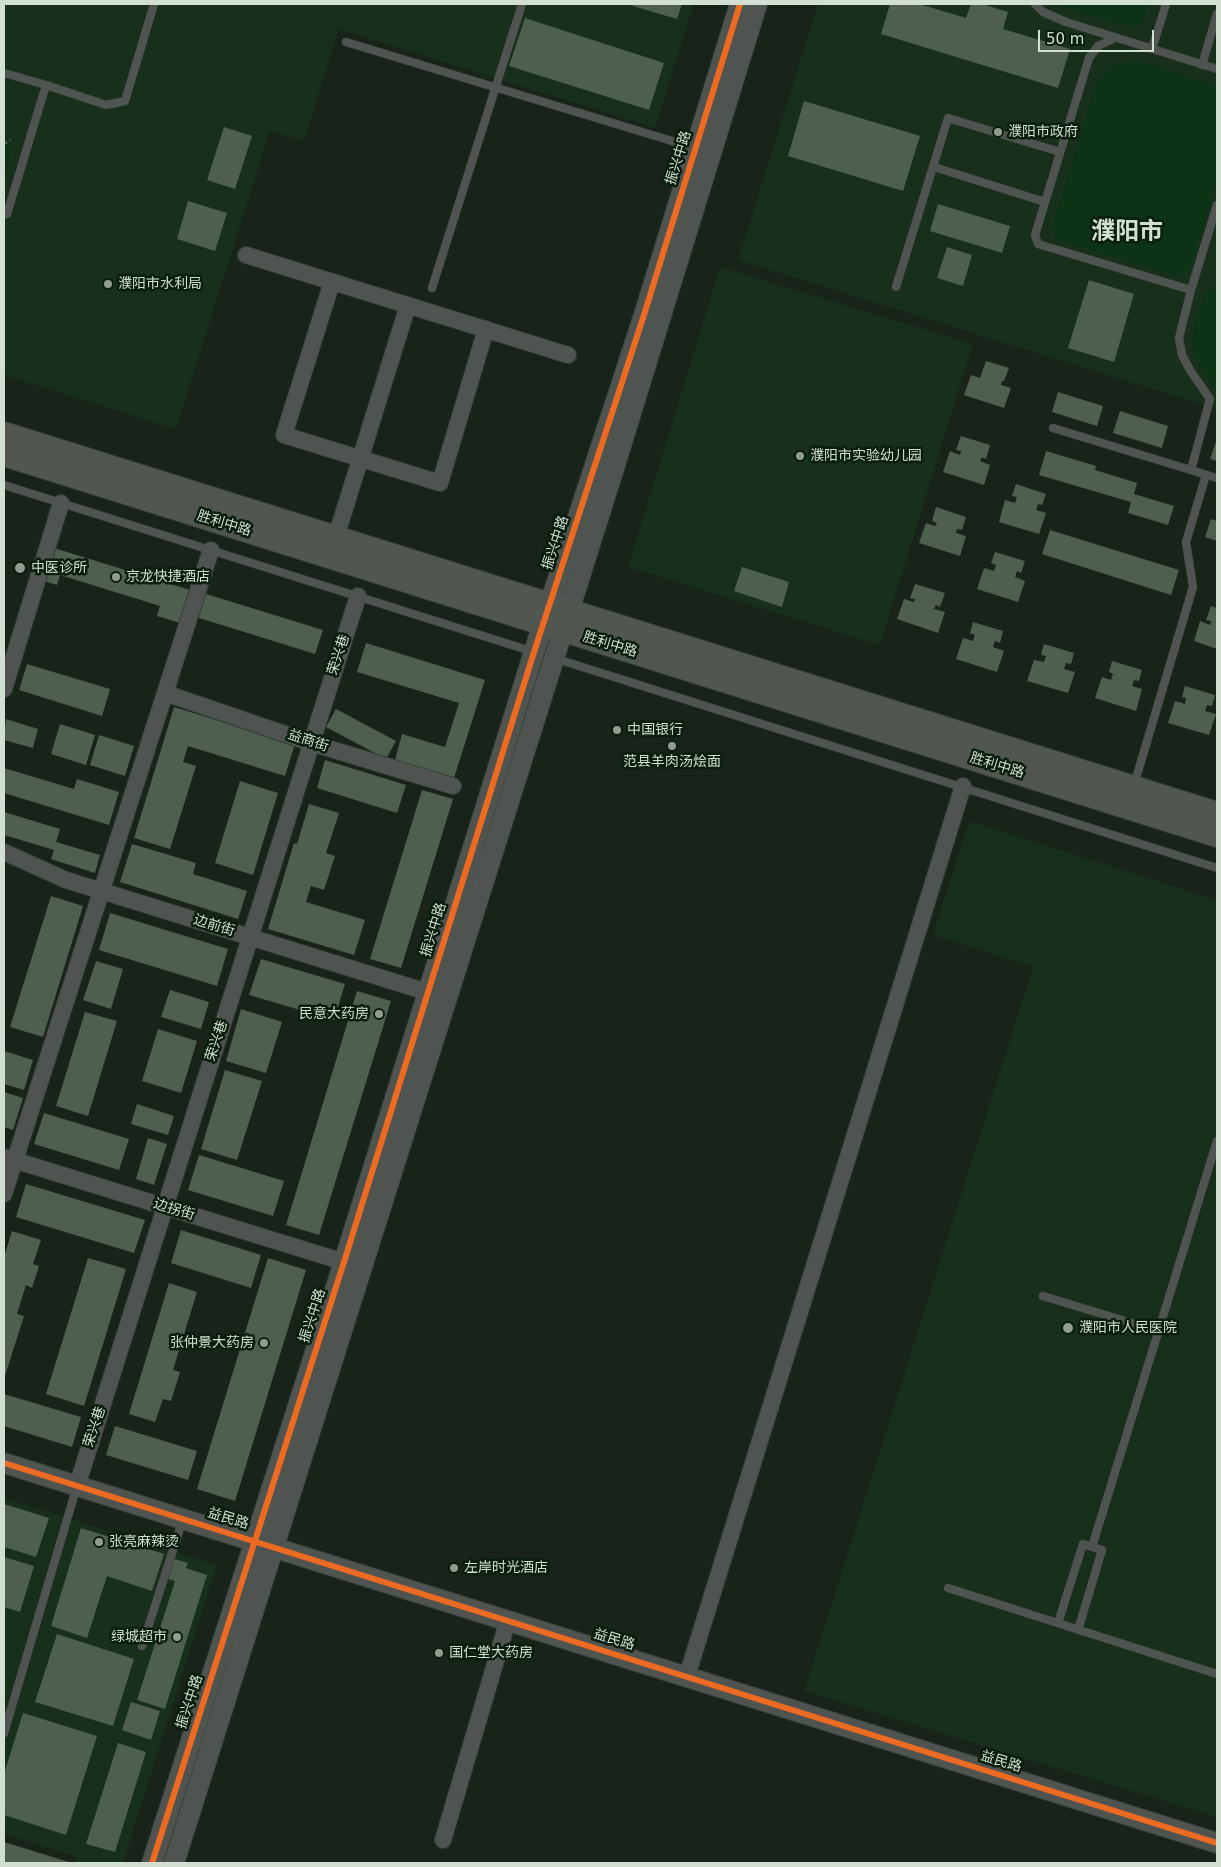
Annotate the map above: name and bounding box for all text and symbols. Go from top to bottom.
scale bar [1041,20,1157,52]
text: 50 m [1046,30,1084,48]
place label: 濮阳市政府 [1008,124,1078,140]
marker: 濮阳市政府 [992,126,1004,138]
street label: 振兴中路 [663,129,695,187]
district label: 濮阳市 [1091,219,1163,247]
place label: 濮阳市水利局 [118,276,202,292]
marker: 濮阳市水利局 [102,278,114,290]
place label: 濮阳市实验幼儿园 [810,448,922,464]
marker: 濮阳市实验幼儿园 [794,450,806,462]
street label: 胜利中路 [195,508,253,540]
street label: 振兴中路 [539,514,573,572]
place label: 中医诊所 [31,560,87,576]
marker: 中医诊所 [13,561,27,575]
place label: 京龙快捷酒店 [126,569,210,585]
marker: 京龙快捷酒店 [110,571,122,583]
street label: 胜利中路 [581,629,639,661]
street label: 荣兴巷 [325,632,353,678]
place label: 中国银行 [627,722,683,738]
marker: 中国银行 [611,724,623,736]
street label: 益商街 [285,727,331,755]
marker: 范县羊肉汤烩面 [666,740,678,752]
street label: 胜利中路 [968,750,1026,782]
place label: 范县羊肉汤烩面 [623,754,721,770]
street label: 振兴中路 [418,901,450,959]
street label: 边前街 [191,912,237,940]
place label: 民意大药房 [299,1006,369,1022]
marker: 民意大药房 [373,1008,385,1020]
street label: 荣兴巷 [203,1018,231,1064]
street label: 边拐街 [151,1196,197,1224]
street label: 振兴中路 [296,1287,330,1345]
place label: 濮阳市人民医院 [1079,1320,1177,1336]
marker: 濮阳市人民医院 [1061,1321,1075,1335]
place label: 张仲景大药房 [170,1335,254,1351]
marker: 张仲景大药房 [258,1337,270,1349]
street label: 荣兴巷 [81,1404,109,1450]
street label: 益民路 [205,1505,251,1533]
place label: 张亮麻辣烫 [109,1534,179,1550]
marker: 张亮麻辣烫 [93,1536,105,1548]
place label: 左岸时光酒店 [464,1560,548,1576]
marker: 左岸时光酒店 [448,1562,460,1574]
street label: 益民路 [591,1626,637,1654]
place label: 绿城超市 [111,1629,167,1645]
marker: 绿城超市 [171,1631,183,1643]
place label: 国仁堂大药房 [449,1645,533,1661]
marker: 国仁堂大药房 [433,1647,445,1659]
street label: 振兴中路 [173,1673,207,1731]
street label: 益民路 [978,1748,1024,1776]

